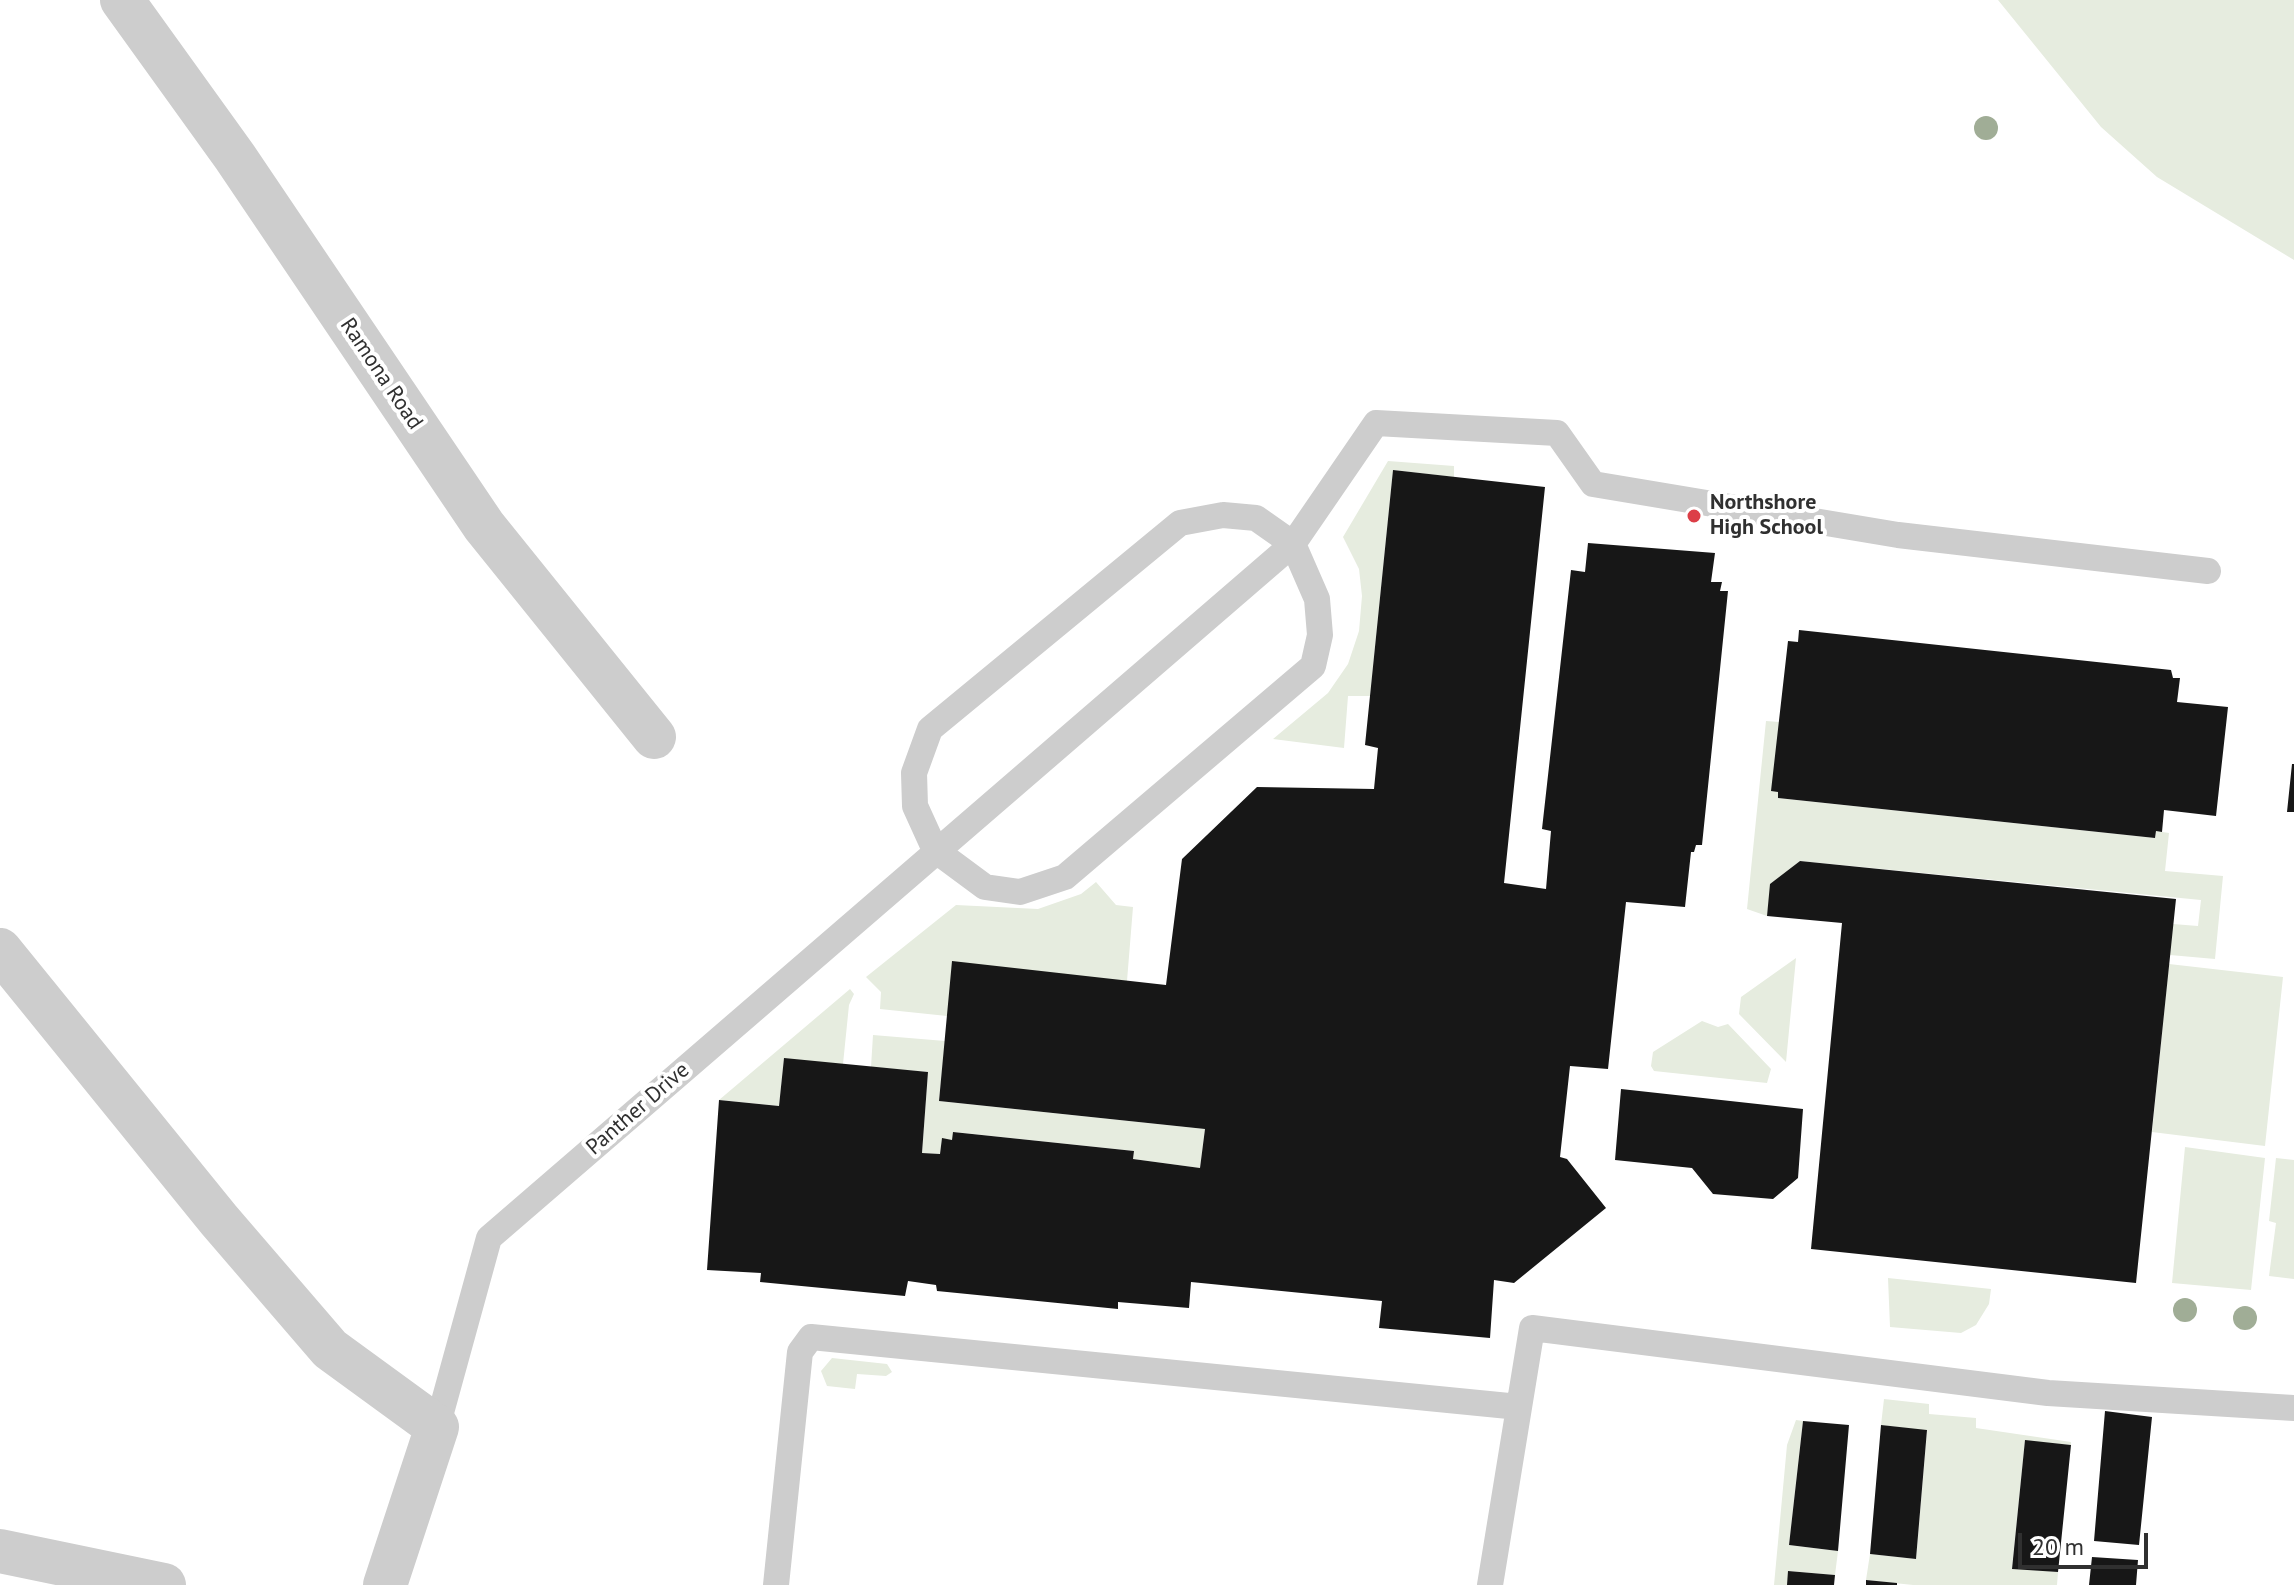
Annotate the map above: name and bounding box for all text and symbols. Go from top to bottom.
street label: Ramona Road [334,313,428,435]
place label: Northshore High School [1710,490,1823,542]
marker: Northshore High School [1685,507,1703,525]
street label: Panther Drive [581,1057,695,1161]
scale bar [2022,1517,2152,1567]
text: 20 m [2032,1531,2084,1562]

